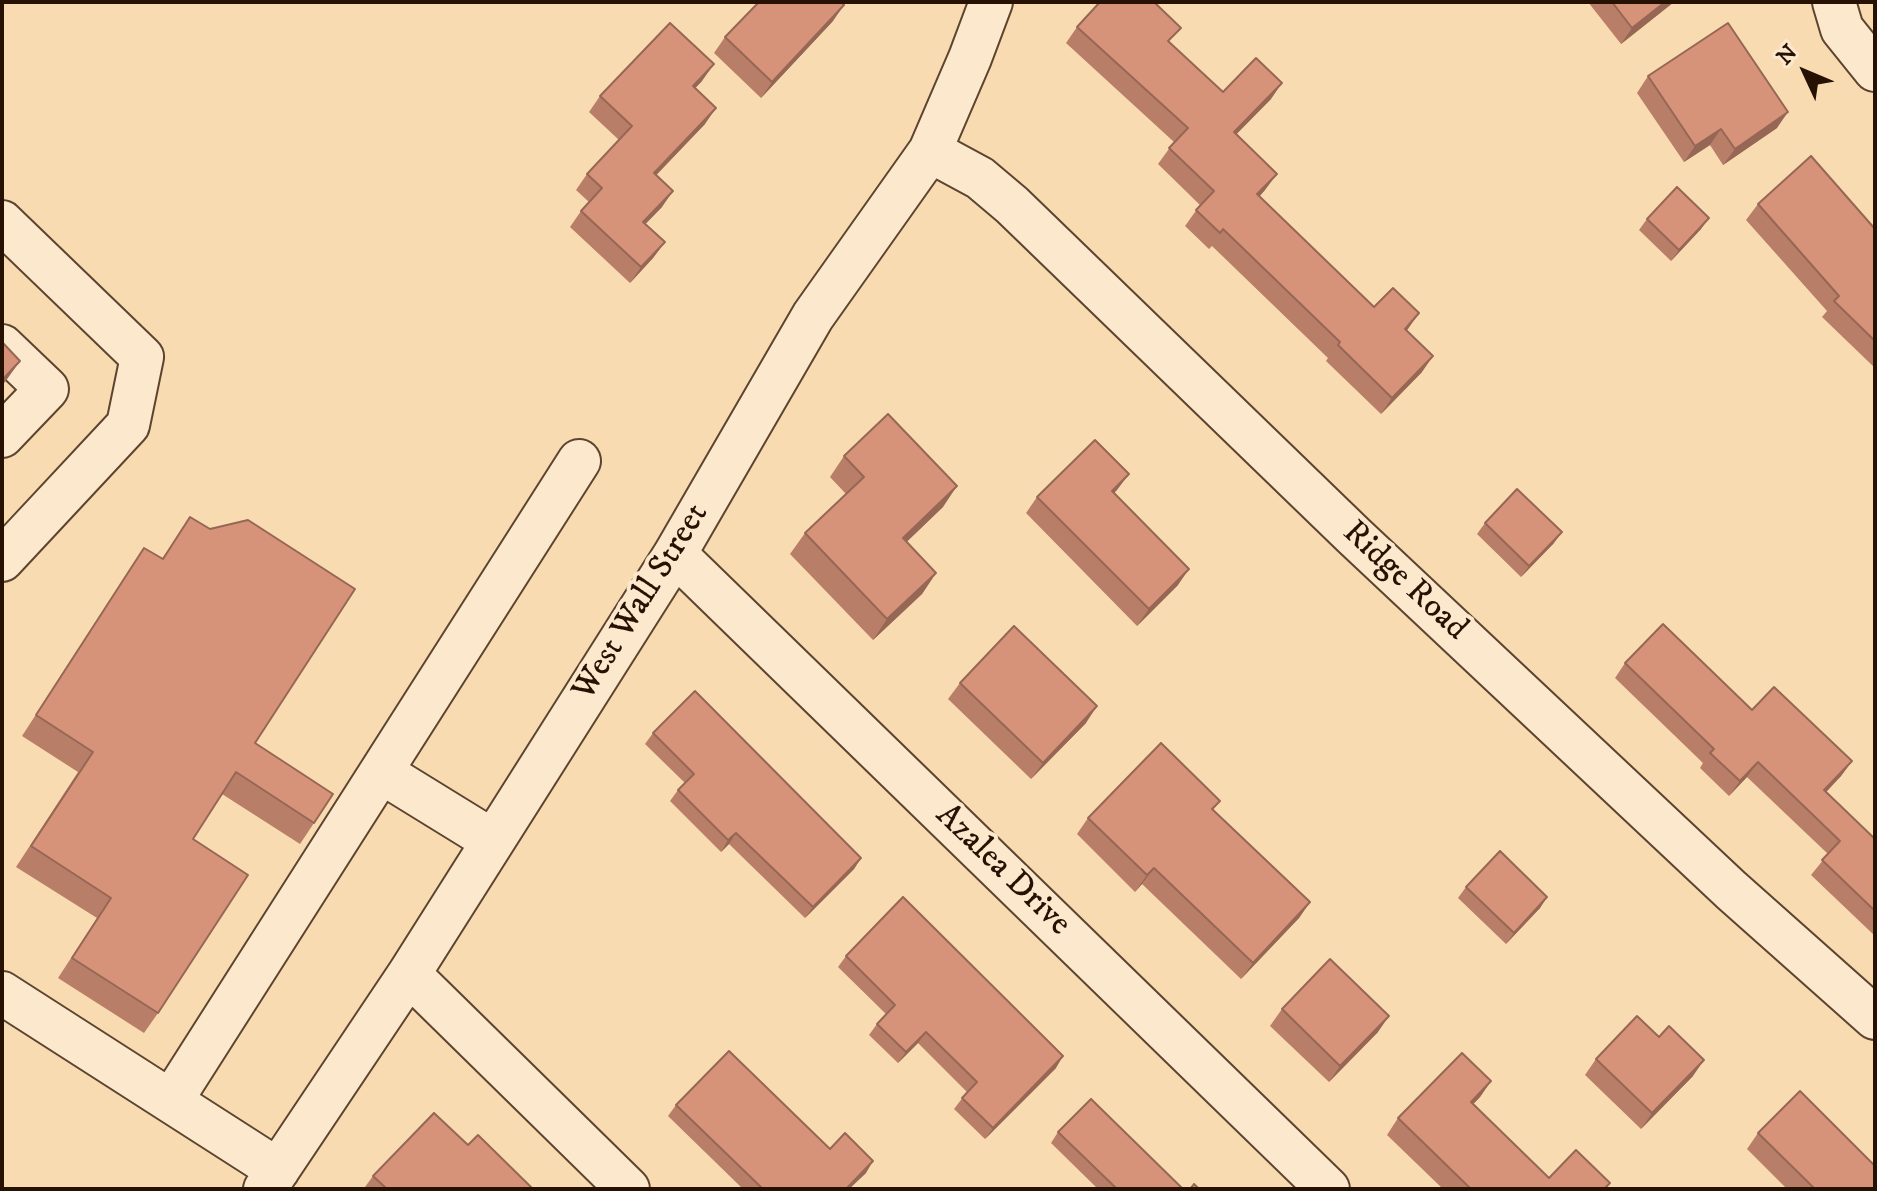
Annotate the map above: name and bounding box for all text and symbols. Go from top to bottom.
north arrow [1765,32,1845,112]
text: N [1771,39,1803,71]
street label: West Wall Street [565,497,719,709]
street label: Ridge Road [1333,514,1475,650]
street label: Azalea Drive [926,796,1078,946]

